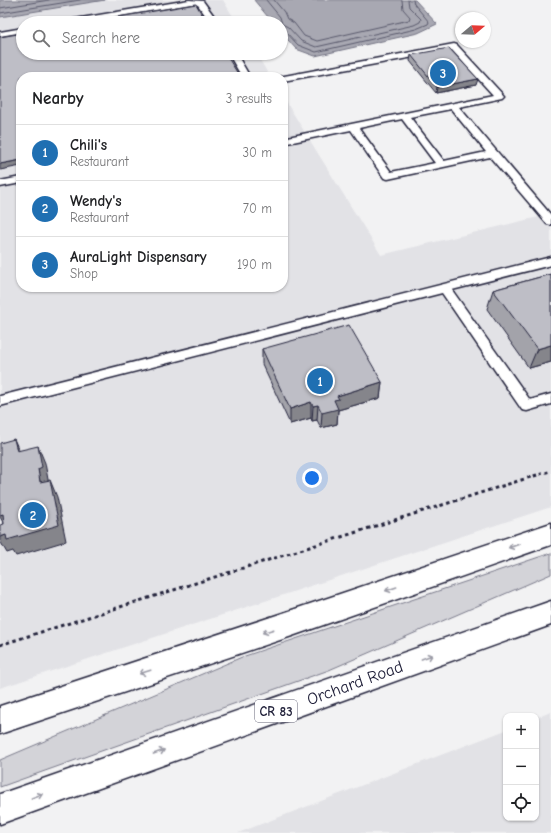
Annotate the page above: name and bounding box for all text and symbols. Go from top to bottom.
north arrow [455,12,491,48]
search box [16,16,288,60]
icon: search [30,27,52,49]
text: Search here [62,29,140,47]
pin: 3 [430,58,456,88]
text: Nearby [32,89,83,108]
text: 3 results [226,91,272,106]
text: Chili's [70,136,107,154]
text: 1 [42,145,48,160]
text: 30 m [242,145,272,160]
text: Restaurant [70,154,129,169]
text: Wendy's [70,192,122,210]
text: 2 [42,201,48,216]
text: 70 m [243,201,272,216]
text: Restaurant [70,210,129,225]
text: AuraLight Dispensary [70,248,207,266]
text: 3 [42,257,48,272]
text: 190 m [237,257,272,272]
text: Shop [70,266,98,281]
pin: 1 [307,366,333,396]
your location [302,468,322,488]
pin: 2 [20,500,46,530]
one-way arrow [509,543,521,551]
one-way arrow [386,585,398,593]
one-way arrow [262,628,275,635]
one-way arrow [420,653,432,661]
street label: Orchard Road [304,657,406,709]
one-way arrow [139,669,152,676]
road number: CR 83 [255,700,297,722]
map controls [503,713,539,821]
button: + [503,713,539,749]
one-way arrow [153,748,165,756]
button: − [503,749,539,785]
button: locate [503,785,539,821]
one-way arrow [30,792,43,799]

